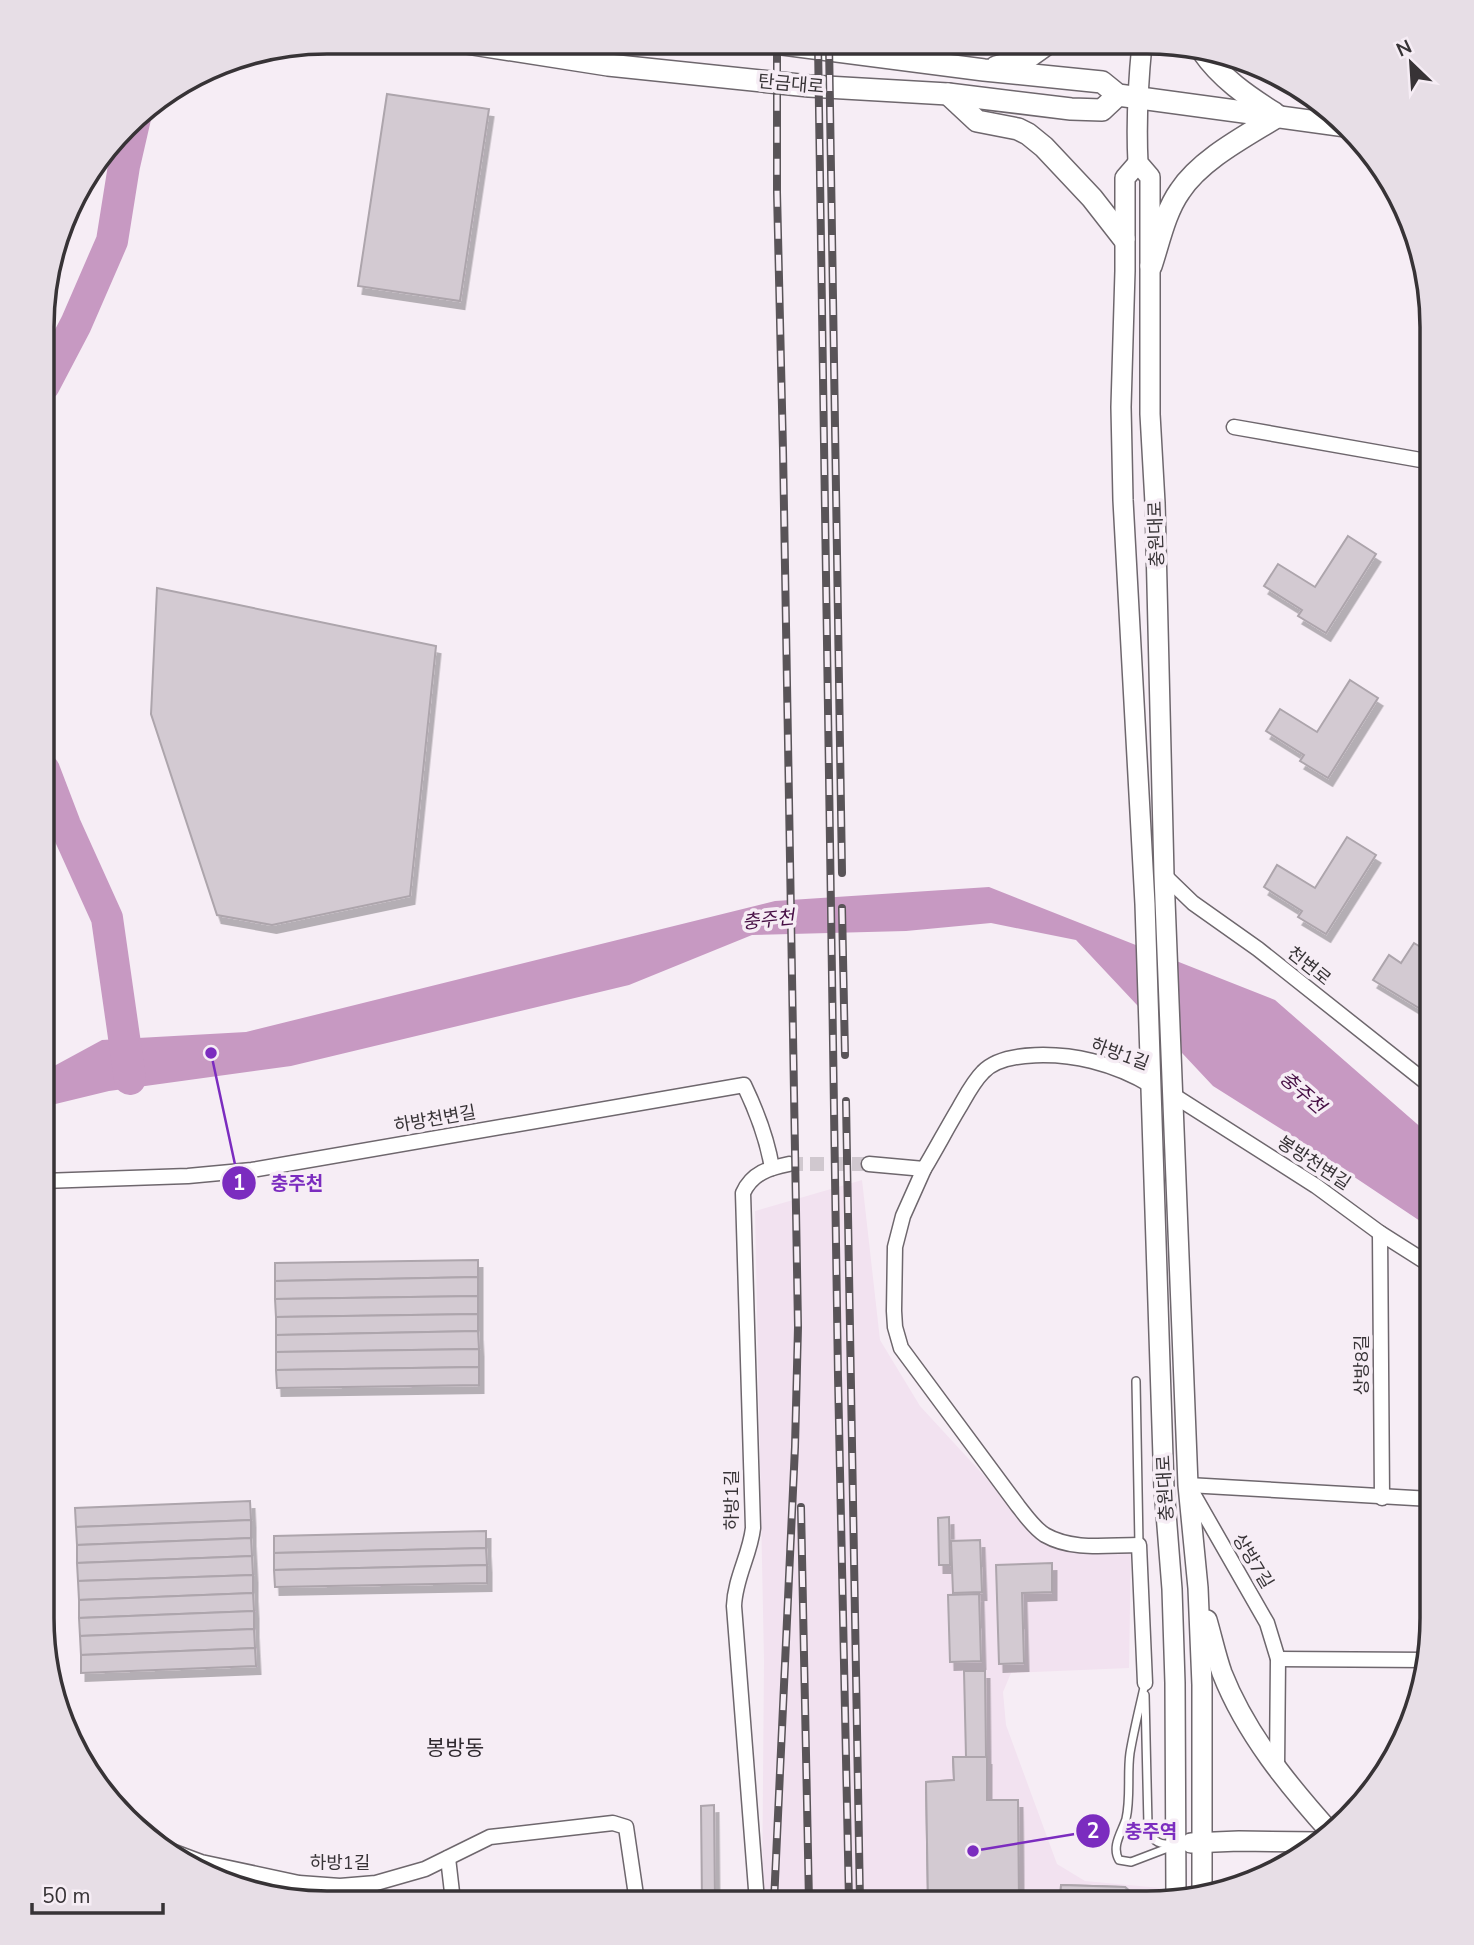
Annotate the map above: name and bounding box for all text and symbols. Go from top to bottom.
north arrow [1376,28,1446,98]
text: N [1392,34,1416,63]
street label: 탄금대로 [757,69,825,99]
street label: 충원대로 [1143,500,1169,568]
water label: 충주천 [741,904,797,936]
street label: 천변로 [1282,941,1336,991]
street label: 하방1길 [1087,1032,1153,1076]
water label: 충주천 [1274,1066,1332,1121]
street label: 하방천변길 [392,1100,478,1138]
street label: 봉방천변길 [1273,1130,1355,1196]
callout: 충주천 [221,1163,337,1203]
text: 1 [233,1169,245,1197]
text: 충주천 [271,1171,323,1197]
street label: 상방8길 [1350,1335,1374,1395]
street label: 충원대로 [1151,1454,1179,1522]
street label: 하방1길 [720,1470,744,1530]
street label: 상방7길 [1227,1529,1279,1593]
district label: 봉방동 [426,1734,484,1762]
callout: 충주역 [1076,1811,1191,1851]
text: 2 [1087,1817,1099,1845]
text: 충주역 [1125,1819,1177,1845]
street label: 하방1길 [310,1851,370,1875]
scale bar [32,1871,163,1915]
text: 50 m [42,1882,91,1910]

